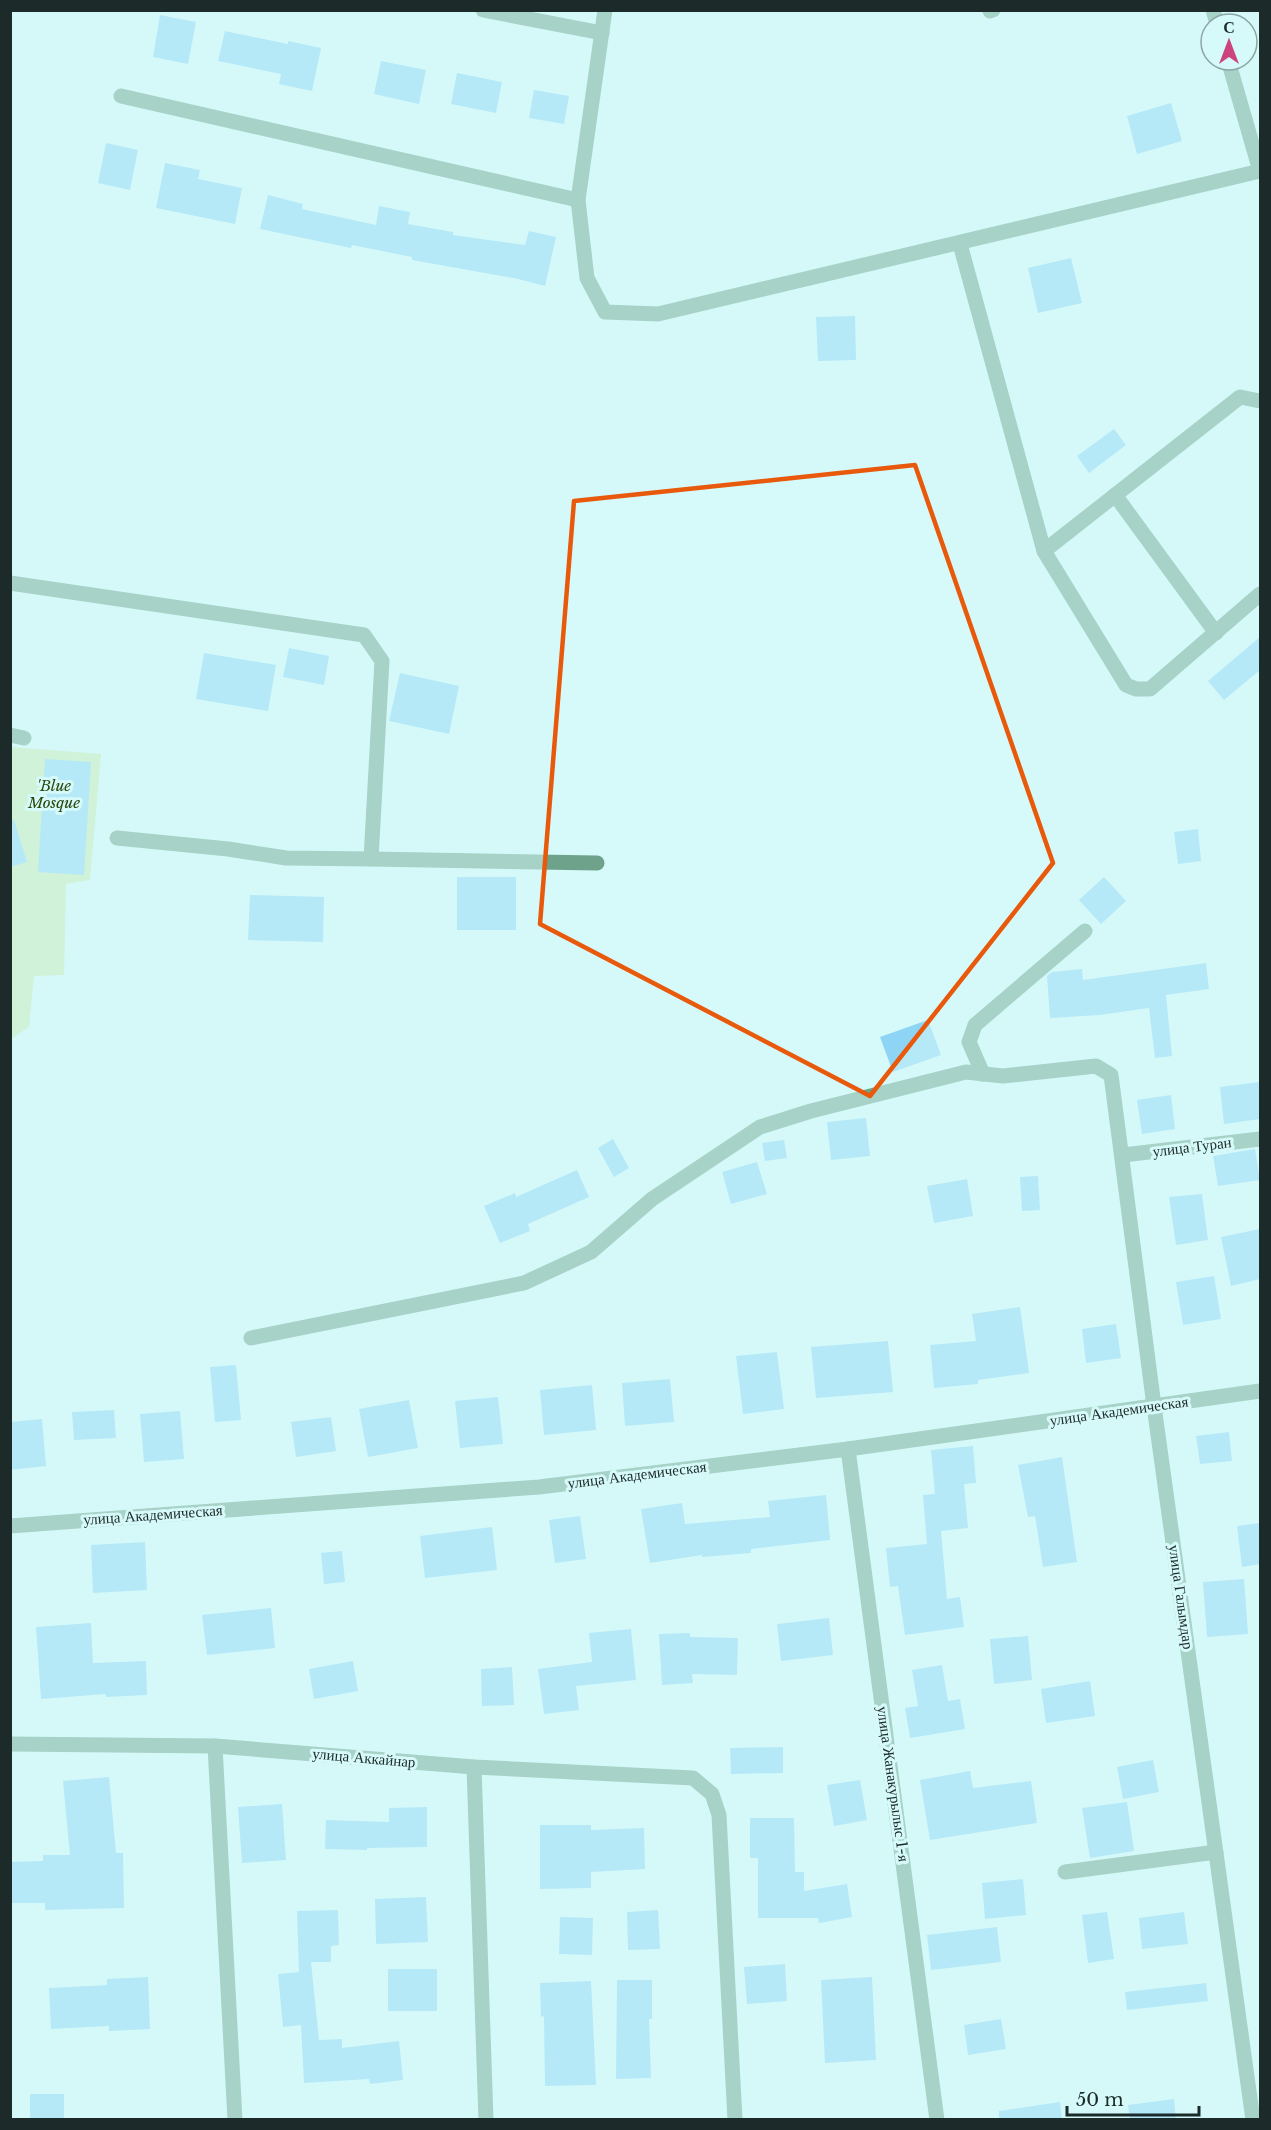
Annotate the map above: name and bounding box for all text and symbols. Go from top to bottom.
north arrow [1199,12,1259,72]
text: С [1223,17,1235,37]
park label: 'Blue Mosque [27,776,80,812]
street label: улица Туран [1151,1132,1233,1161]
street label: улица Академическая [1049,1391,1189,1430]
street label: улица Академическая [567,1457,707,1492]
street label: улица Академическая [83,1500,223,1529]
street label: улица Галымдар [1165,1543,1198,1650]
street label: улица Жанакурылыс 1-я [873,1705,914,1863]
street label: улица Аккайнар [312,1744,416,1771]
scale bar [1067,2079,1199,2117]
text: 50 m [1076,2089,1124,2111]

